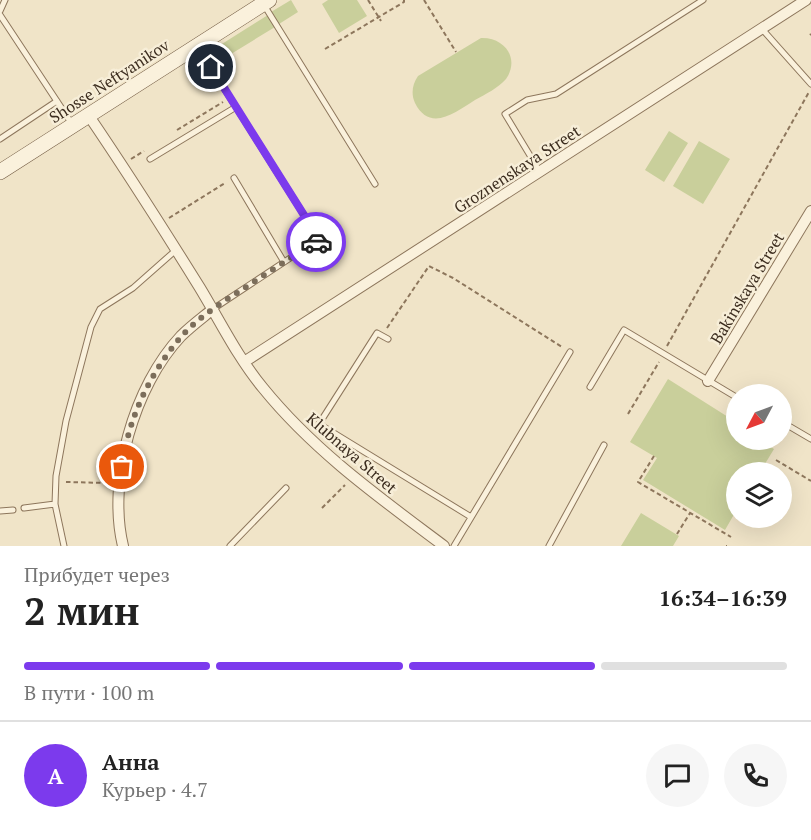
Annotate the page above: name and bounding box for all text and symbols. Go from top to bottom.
street label: Shosse Neftyanikov [45,33,174,128]
pin [185,41,236,92]
icon: home [194,50,227,83]
street label: Groznenskaya Street [449,120,585,218]
courier [286,212,346,272]
icon: car [300,226,333,259]
street label: Bakinskaya Street [705,228,789,348]
north arrow [726,384,792,450]
map controls [726,384,792,528]
street label: Klubnaya Street [302,408,402,499]
pin [96,441,147,492]
icon: bag [105,450,138,483]
button: layers [726,462,792,528]
text: Прибудет через [24,561,170,588]
text: 16:34–16:39 [659,583,787,612]
text: 2 мин [24,584,140,636]
text: В пути · 100 m [24,679,154,706]
button: chat [646,744,709,807]
button: phone [724,744,787,807]
text: Анна [102,747,160,776]
text: А [47,761,64,790]
text: Курьер · 4.7 [102,776,208,803]

